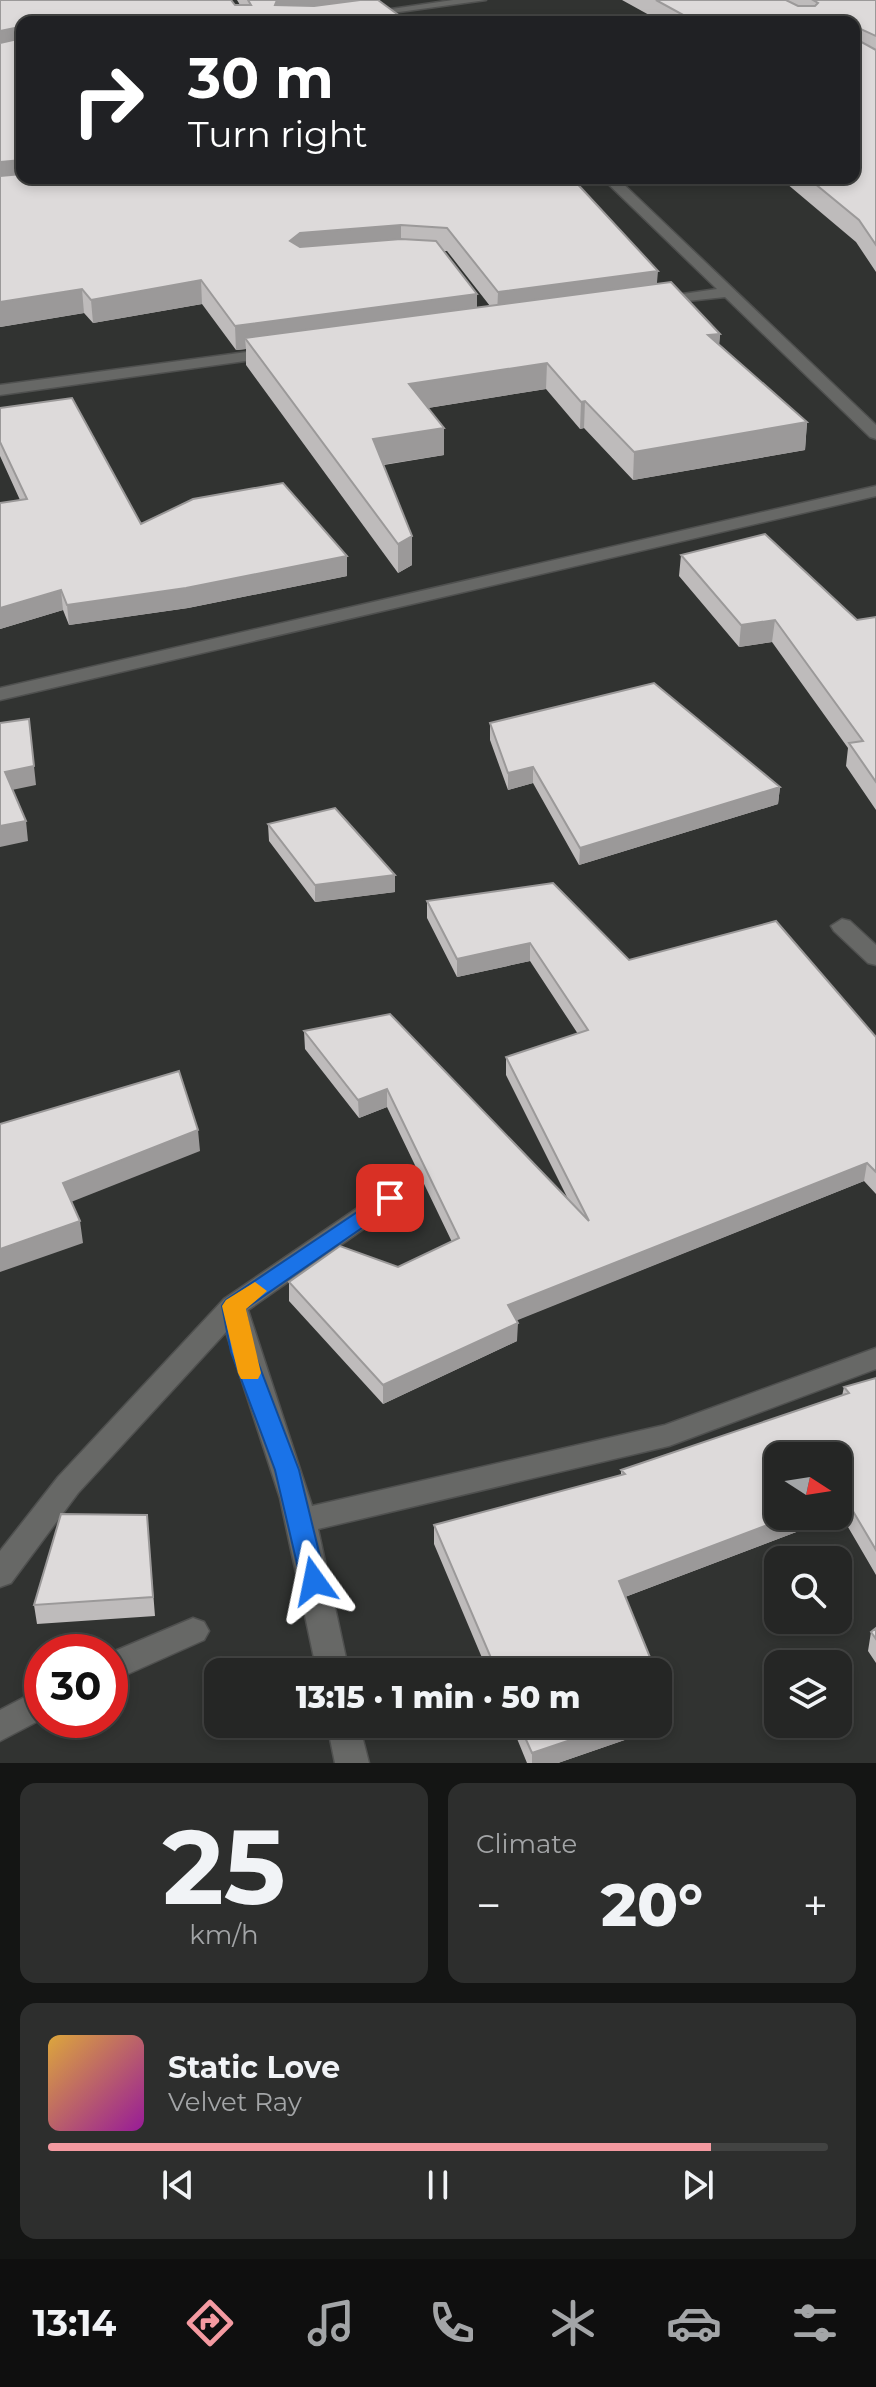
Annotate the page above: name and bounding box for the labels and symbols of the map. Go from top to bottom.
pin [356,1164,424,1232]
north arrow [764,1442,852,1530]
position arrow [272,1539,356,1623]
speed limit sign: 30 [24,1634,128,1738]

